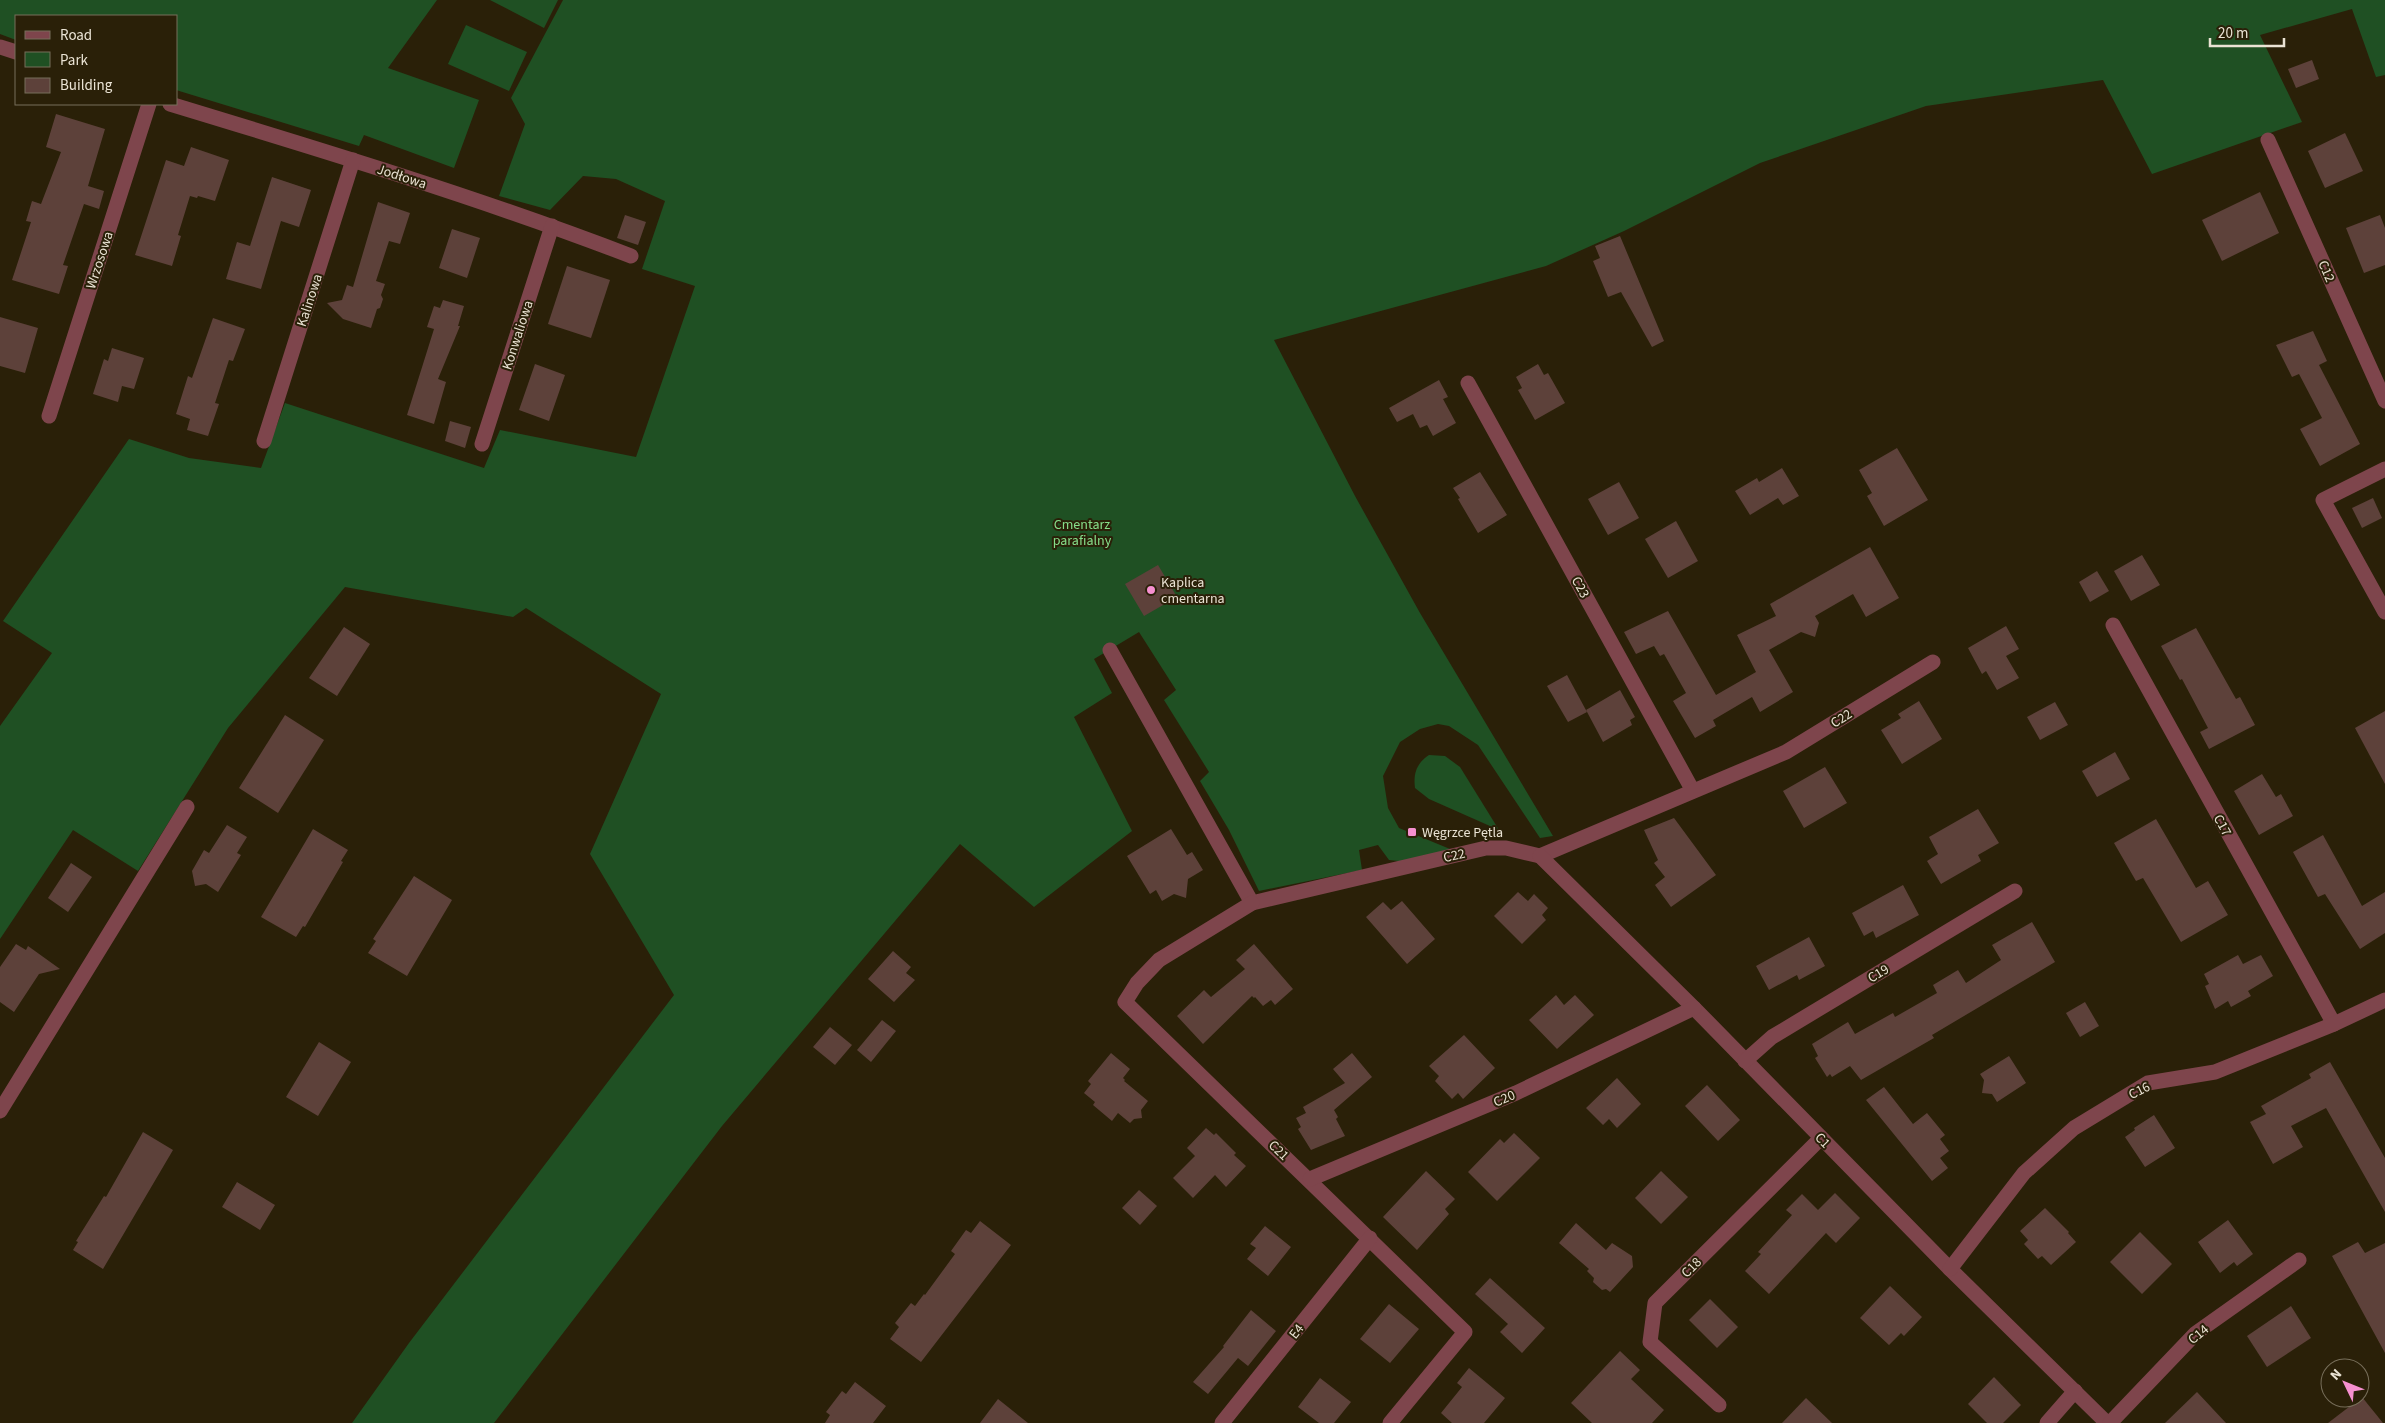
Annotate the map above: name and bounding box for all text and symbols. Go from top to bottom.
legend [15,15,178,105]
scale bar [2210,15,2284,47]
text: 20 m [2218,23,2248,44]
text: Road [60,25,92,46]
text: Park [60,50,89,71]
text: Building [60,75,113,96]
street label: Jodłowa [374,160,429,194]
street label: Wrzosowa [81,229,119,292]
street label: C12 [2312,257,2340,286]
street label: Kalinowa [292,271,328,329]
street label: Konwaliowa [497,298,539,373]
park label: Cmentarz parafialny [1053,515,1112,551]
place label: Kaplica cmentarna [1161,573,1225,609]
street label: C23 [1566,573,1594,602]
marker: Kaplica cmentarna [1145,584,1157,596]
street label: C22 [1827,705,1856,733]
street label: C17 [2208,811,2236,840]
place label: Węgrzce Pętla [1422,823,1503,843]
marker: Węgrzce Pętla [1406,826,1418,838]
street label: C22 [1441,844,1467,868]
street label: C19 [1864,960,1893,988]
street label: C16 [2125,1077,2154,1105]
street label: C20 [1490,1085,1518,1112]
street label: C1 [1810,1128,1835,1153]
street label: C21 [1263,1136,1293,1166]
street label: C18 [1677,1253,1707,1283]
street label: E4 [1284,1320,1309,1343]
street label: C14 [2184,1320,2213,1349]
north arrow [2320,1358,2370,1408]
text: N [2326,1365,2347,1385]

